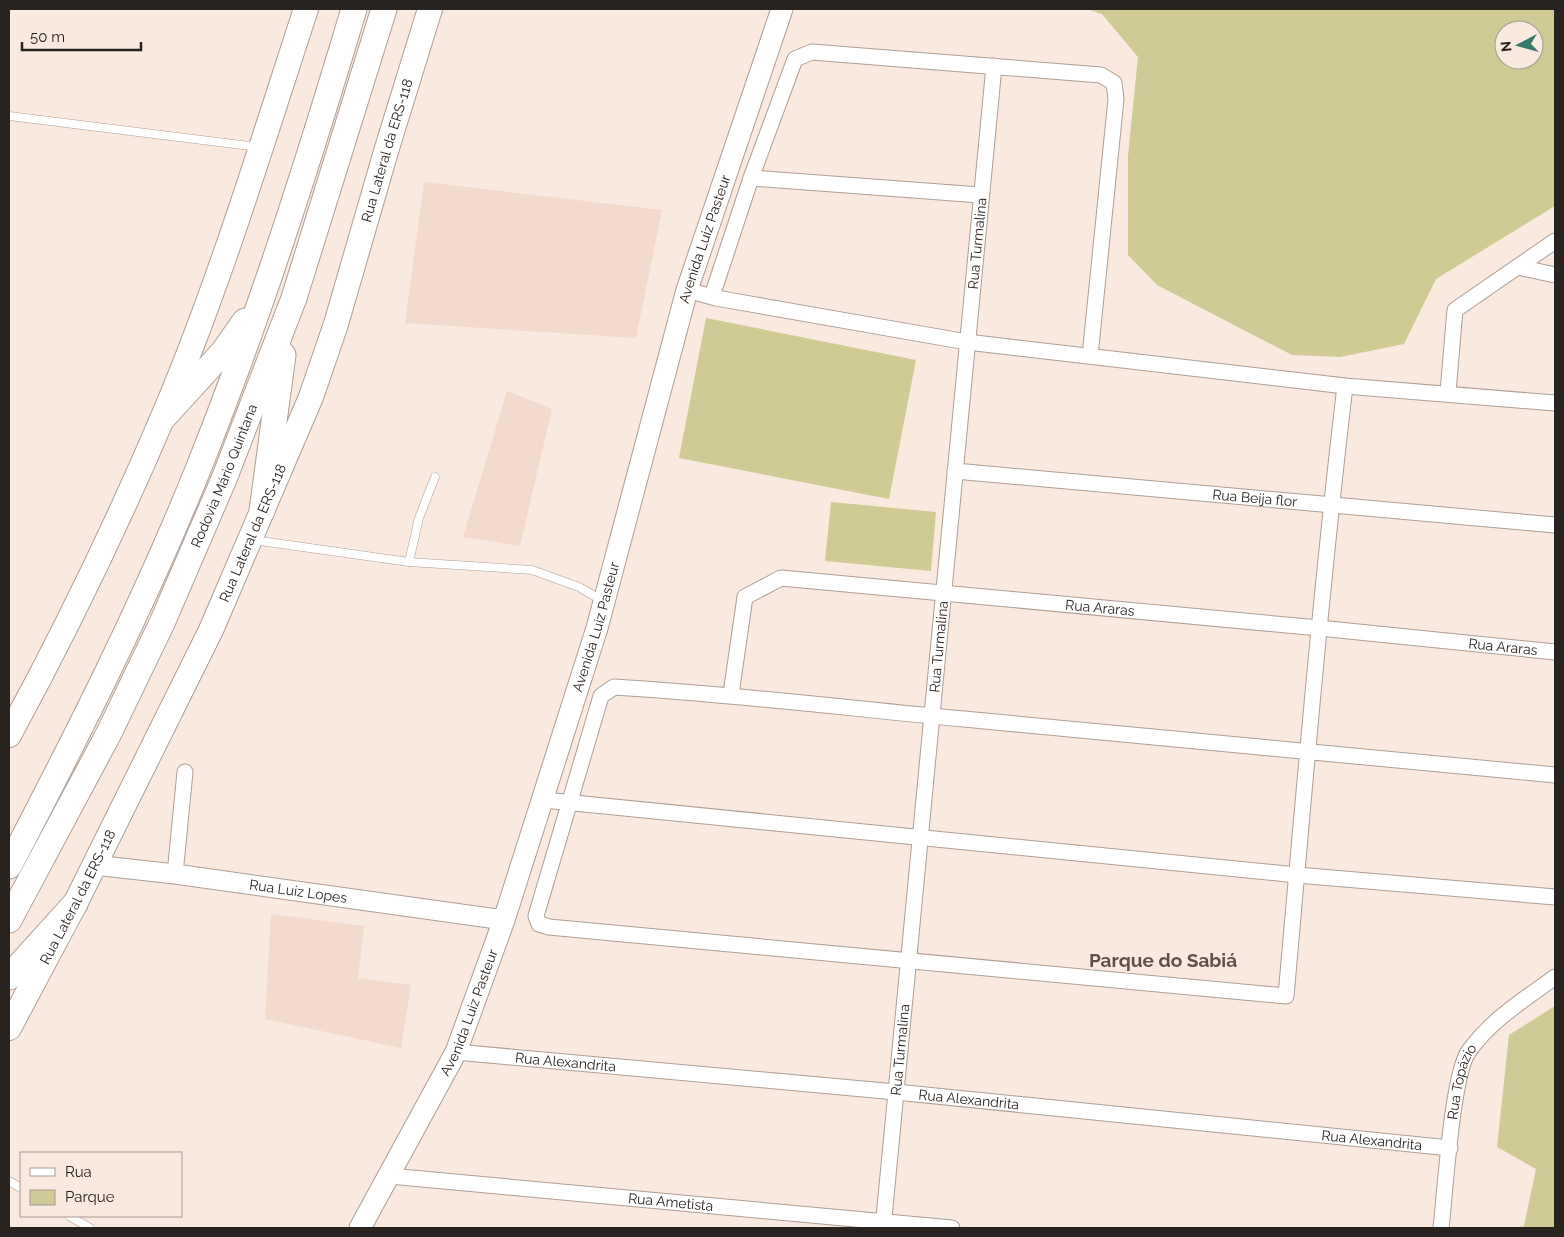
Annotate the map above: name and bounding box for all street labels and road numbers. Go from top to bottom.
street label: Rua Lateral da ERS-118 [358,77,416,224]
street label: Avenida Luiz Pasteur [676,173,733,305]
street label: Rua Turmalina [965,197,989,290]
street label: Rodovia Mário Quintana [187,402,260,550]
street label: Rua Lateral da ERS-118 [216,461,289,605]
street label: Rua Beija flor [1212,486,1298,510]
street label: Avenida Luiz Pasteur [569,560,622,694]
street label: Rua Araras [1065,596,1135,619]
street label: Rua Turmalina [926,600,951,693]
street label: Rua Araras [1468,635,1539,658]
street label: Rua Lateral da ERS-118 [36,827,119,967]
street label: Rua Luiz Lopes [248,876,348,906]
street label: Avenida Luiz Pasteur [437,947,501,1079]
street label: Rua Turmalina [888,1003,912,1096]
street label: Rua Topázio [1444,1041,1480,1121]
street label: Rua Alexandrita [514,1049,617,1075]
street label: Rua Alexandrita [918,1086,1020,1112]
street label: Rua Alexandrita [1321,1127,1423,1153]
street label: Rua Ametista [627,1190,714,1214]

